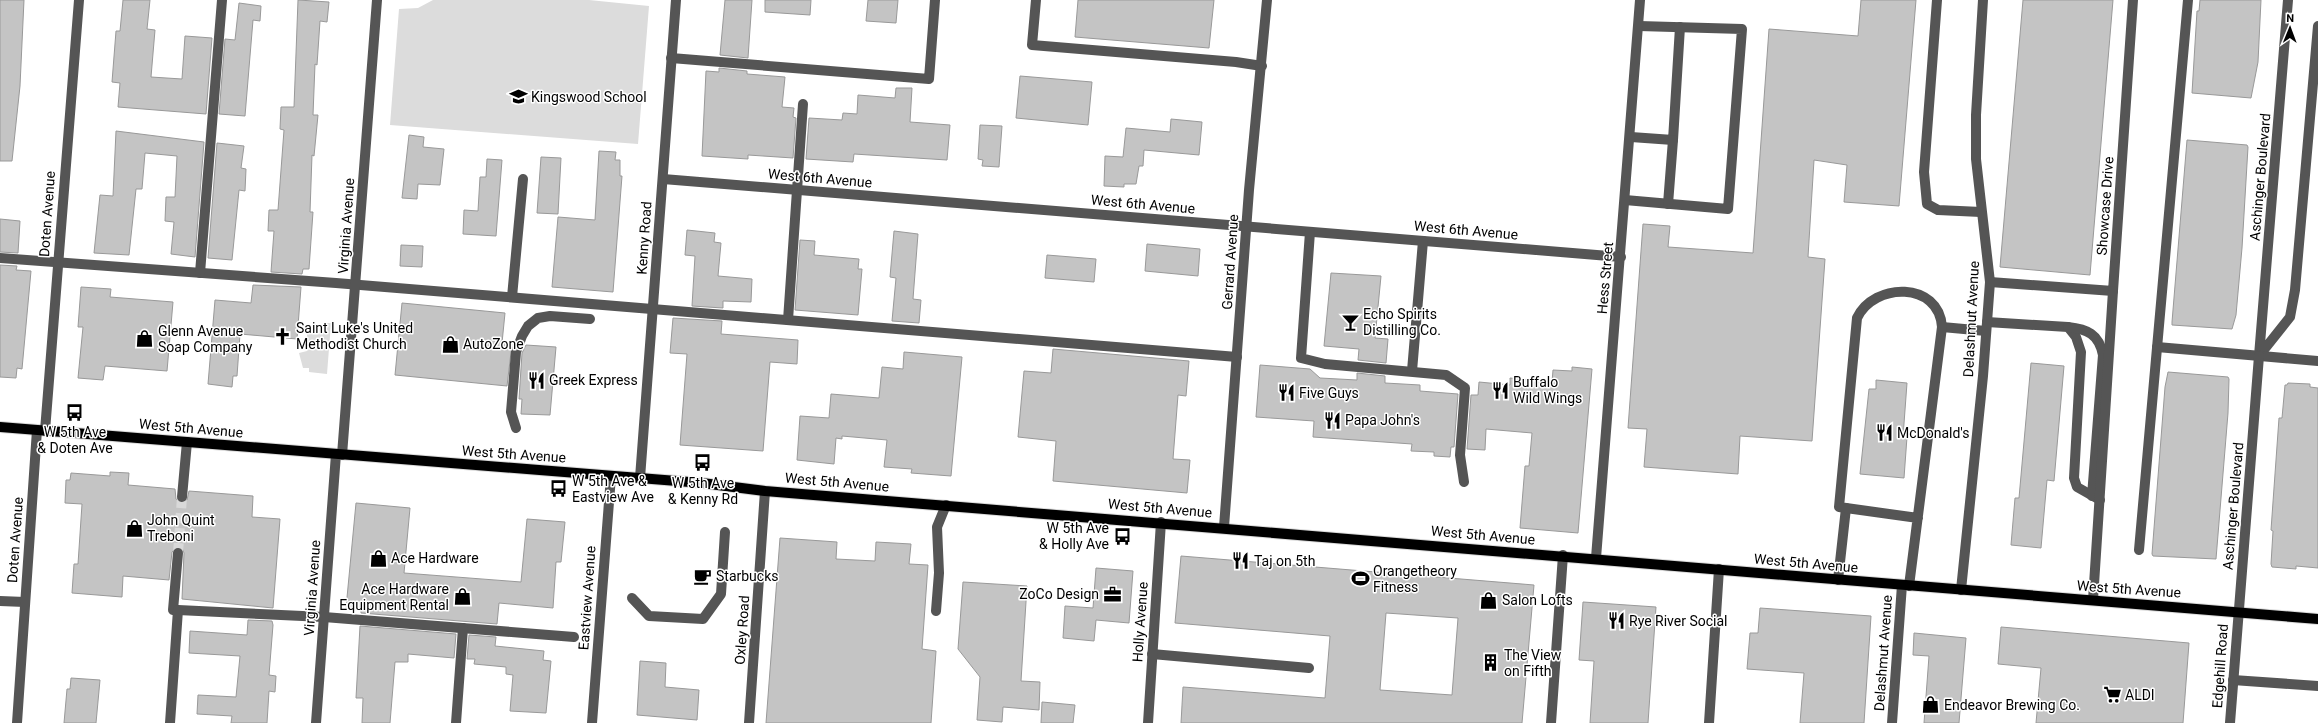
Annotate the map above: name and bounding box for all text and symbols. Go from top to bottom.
north arrow [2270,8,2310,48]
text: N [2286,12,2294,25]
school or university icon: Kingswood School [508,87,528,107]
place label: Kingswood School [531,89,647,105]
street label: Aschinger Boulevard [2246,113,2274,241]
street label: Showcase Drive [2094,156,2116,256]
street label: West 6th Avenue [767,165,873,191]
street label: Doten Avenue [36,170,58,258]
street label: Virginia Avenue [335,177,357,275]
street label: West 6th Avenue [1090,191,1196,217]
street label: Kenny Road [633,201,655,275]
street label: Gerrard Avenue [1219,214,1241,310]
street label: West 6th Avenue [1413,217,1519,243]
street label: Hess Street [1594,241,1616,315]
street label: Delashmut Avenue [1960,260,1982,378]
place label: Echo Spirits Distilling Co. [1363,306,1441,338]
bar icon: Echo Spirits Distilling Co. [1340,312,1360,332]
place label: Saint Luke's United Methodist Church [296,320,413,352]
place label: Glenn Avenue Soap Company [158,323,253,355]
church icon: Saint Luke's United Methodist Church [273,326,293,346]
shop icon: Glenn Avenue Soap Company [135,329,155,349]
shop icon: AutoZone [440,334,460,354]
place label: AutoZone [463,336,524,352]
restaurant icon: Greek Express [526,370,546,390]
place label: Greek Express [549,372,638,388]
place label: Buffalo Wild Wings [1513,374,1582,406]
restaurant icon: Buffalo Wild Wings [1490,380,1510,400]
restaurant icon: Five Guys [1276,383,1296,403]
place label: Five Guys [1299,385,1359,401]
bus stop icon: W 5th Ave & Doten Ave [65,402,85,422]
restaurant icon: Papa John's [1322,410,1342,430]
place label: Papa John's [1345,412,1420,428]
street label: West 5th Avenue [138,415,244,441]
restaurant icon: McDonald's [1874,423,1894,443]
place label: W 5th Ave & Doten Ave [37,424,113,456]
place label: McDonald's [1897,425,1970,441]
street label: West 5th Avenue [461,442,567,466]
street label: Aschinger Boulevard [2219,442,2247,570]
bus stop icon: W 5th Ave & Kenny Rd [693,453,713,473]
street label: West 5th Avenue [784,469,890,495]
place label: W 5th Ave & Eastview Ave [572,473,654,505]
place label: W 5th Ave & Kenny Rd [668,475,738,507]
bus stop icon: W 5th Ave & Eastview Ave [549,479,569,499]
street label: West 5th Avenue [1107,495,1213,521]
street label: Doten Avenue [4,496,26,584]
place label: John Quint Treboni [147,512,215,544]
shop icon: John Quint Treboni [124,518,144,538]
place label: W 5th Ave & Holly Ave [1039,520,1109,552]
street label: West 5th Avenue [1430,522,1536,548]
bus stop icon: W 5th Ave & Holly Ave [1112,526,1132,546]
street label: Virginia Avenue [301,539,323,637]
street label: Eastview Avenue [575,545,599,651]
shop icon: Ace Hardware [368,548,388,568]
place label: Ace Hardware [391,550,479,566]
street label: West 5th Avenue [1753,550,1859,576]
restaurant icon: Taj on 5th [1231,551,1251,571]
place label: Taj on 5th [1254,553,1315,569]
place label: Orangetheory Fitness [1373,563,1457,595]
cafe icon: Starbucks [693,566,713,586]
place label: Starbucks [716,568,778,584]
sports icon: Orangetheory Fitness [1350,569,1370,589]
street label: West 5th Avenue [2076,577,2182,601]
place label: Ace Hardware Equipment Rental [339,581,449,613]
street label: Holly Avenue [1129,581,1151,663]
office icon: ZoCo Design [1102,584,1122,604]
place label: ZoCo Design [1019,586,1099,602]
shop icon: Ace Hardware Equipment Rental [452,587,472,607]
shop icon: Salon Lofts [1479,590,1499,610]
place label: Salon Lofts [1502,592,1573,608]
street label: Delashmut Avenue [1871,594,1895,712]
street label: Oxley Road [732,595,752,665]
restaurant icon: Rye River Social [1606,611,1626,631]
place label: Rye River Social [1629,613,1727,629]
street label: Edgehill Road [2209,623,2231,709]
place label: The View on Fifth [1504,647,1562,679]
building icon: The View on Fifth [1481,653,1501,673]
supermarket icon: ALDI [2102,685,2122,705]
place label: ALDI [2125,687,2155,703]
shop icon: Endeavor Brewing Co. [1921,695,1941,715]
place label: Endeavor Brewing Co. [1944,697,2080,713]

